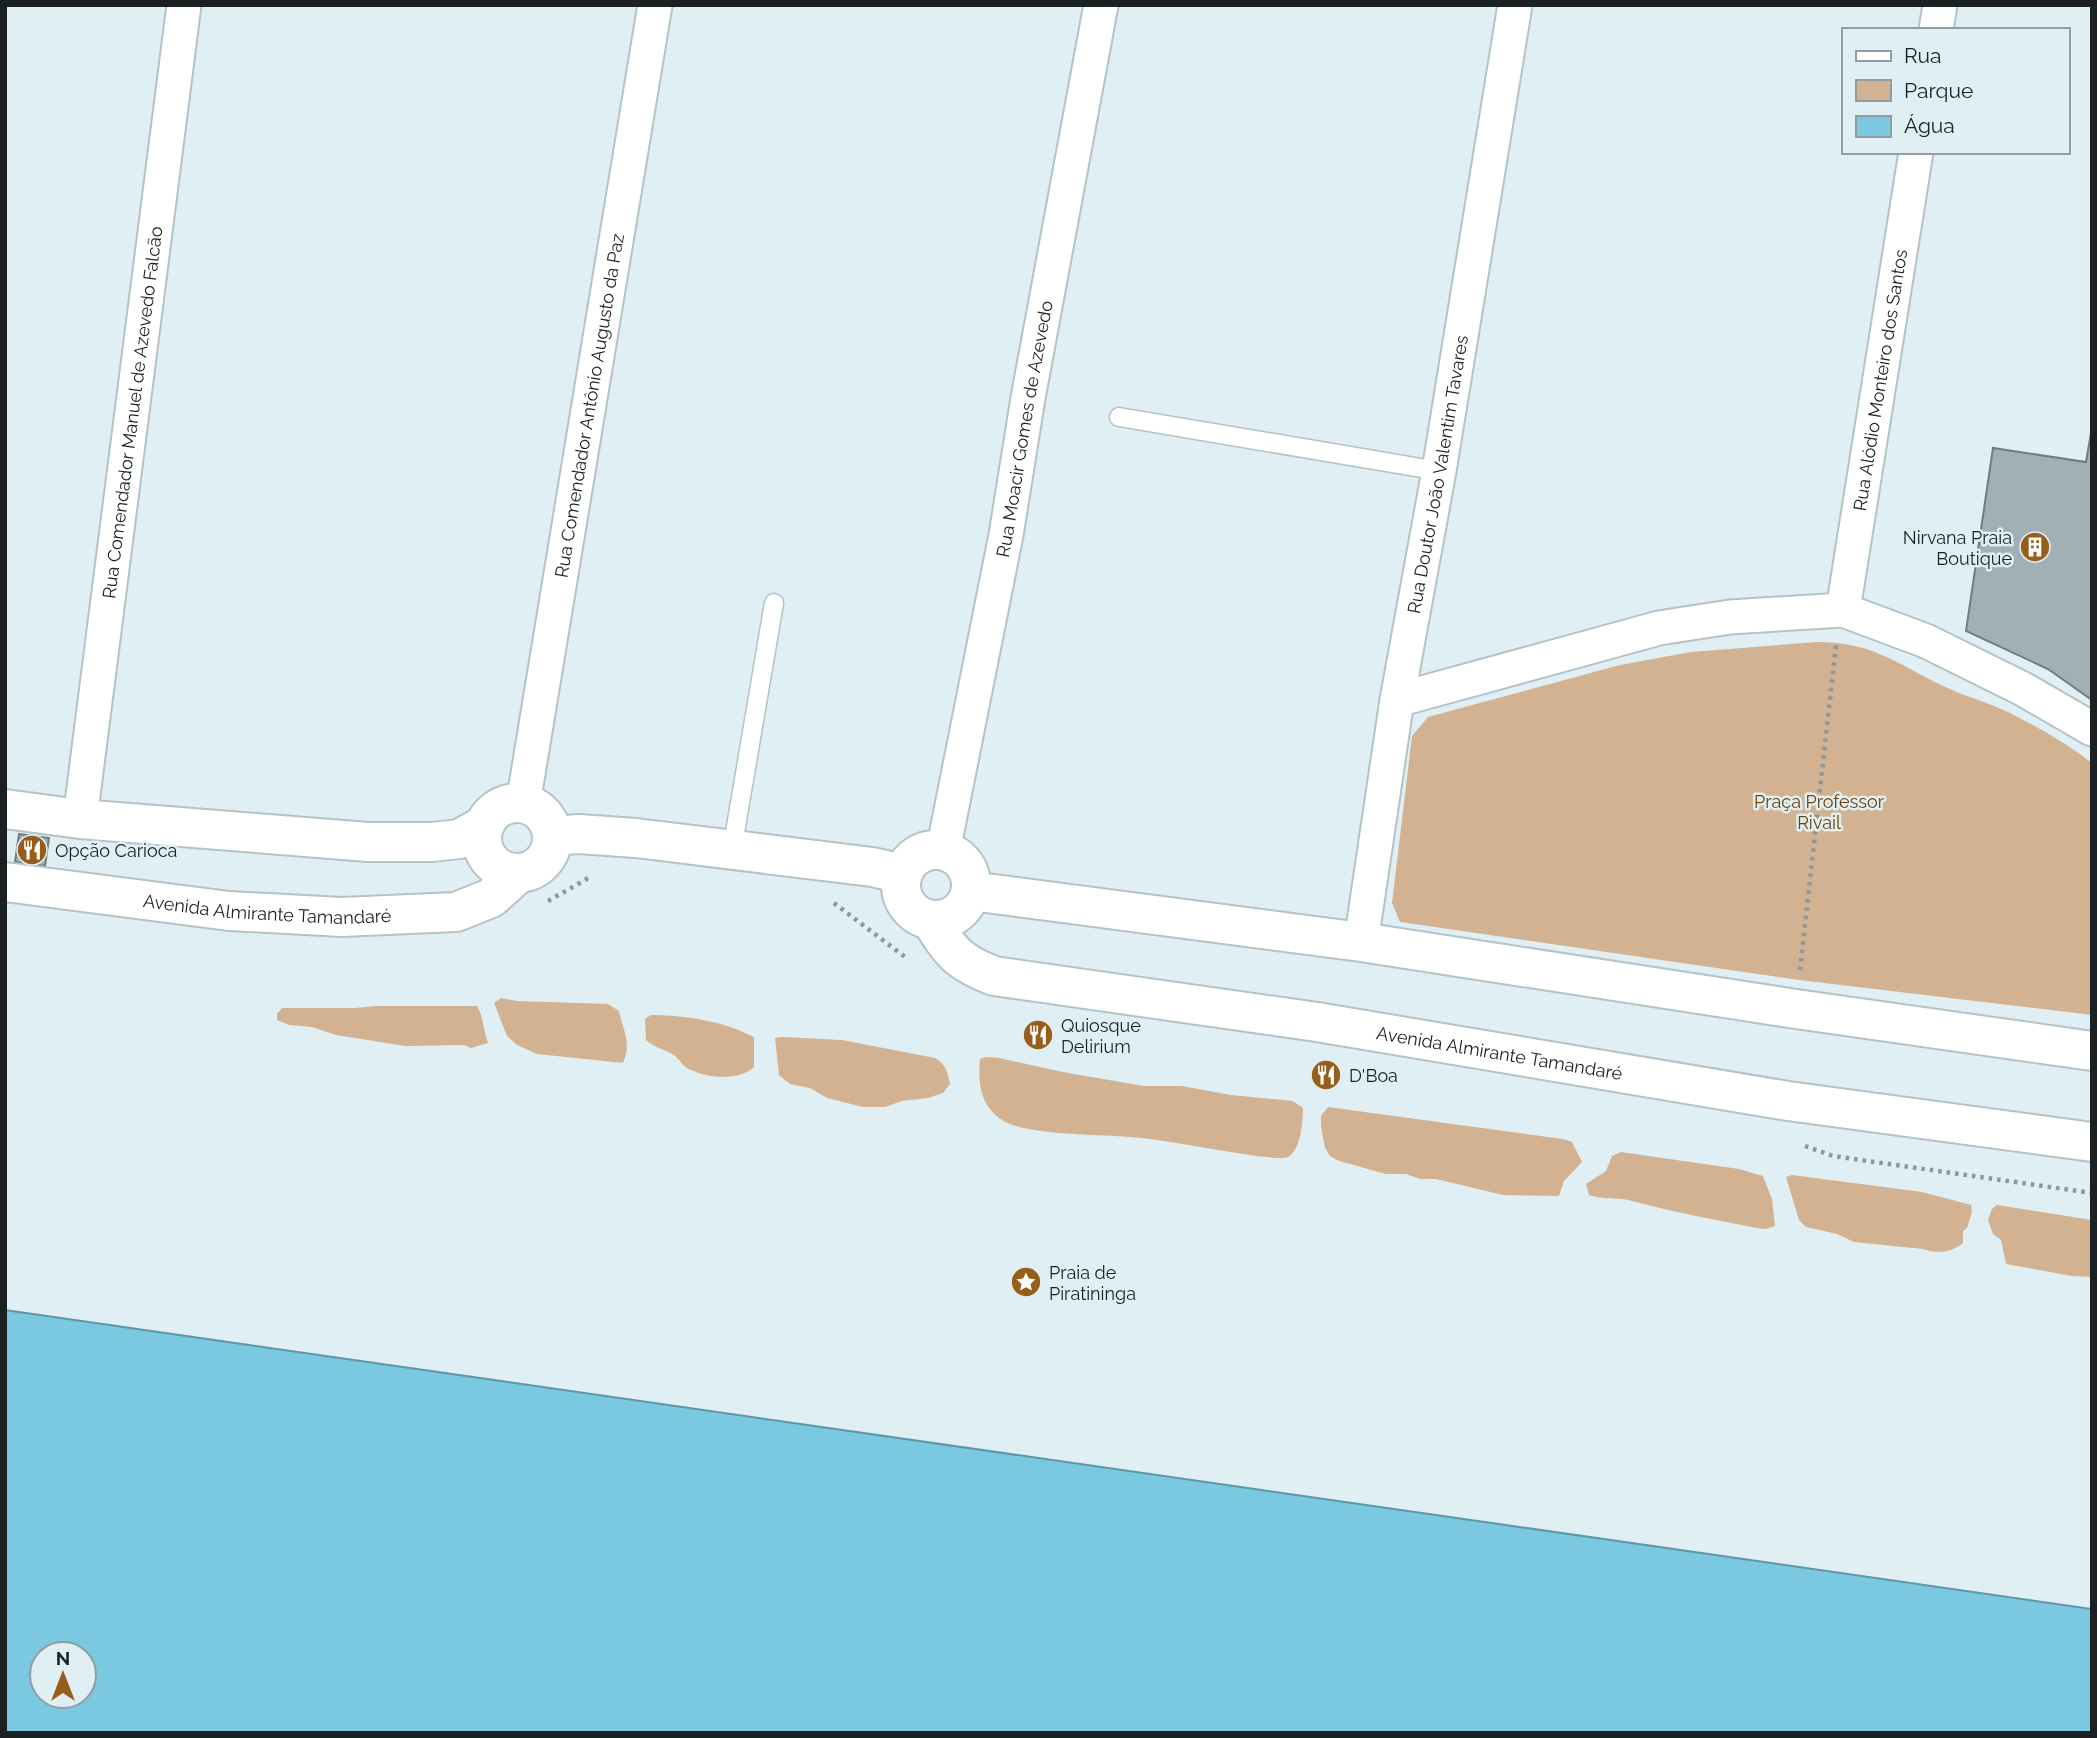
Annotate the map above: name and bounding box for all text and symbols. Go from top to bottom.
legend [1842,28,2069,154]
text: Rua [1904,43,1941,68]
text: Parque [1904,78,1973,103]
text: Água [1904,113,1955,138]
street label: Rua Comendador Manuel de Azevedo Falcão [98,225,166,600]
street label: Rua Comendador Antônio Augusto da Paz [550,232,628,579]
street label: Rua Alódio Monteiro dos Santos [1848,247,1911,512]
street label: Rua Moacir Gomes de Azevedo [991,298,1056,559]
street label: Rua Doutor João Valentim Tavares [1403,333,1472,615]
place label: Nirvana Praia Boutique [1903,527,2012,569]
building icon: Nirvana Praia Boutique [2018,530,2052,564]
park label: Praça Professor Rivail [1754,791,1885,833]
restaurant icon: Opção Carioca [15,833,49,867]
place label: Opção Carioca [55,840,177,861]
street label: Avenida Almirante Tamandaré [142,890,392,928]
place label: Quiosque Delirium [1061,1015,1141,1057]
restaurant icon: Quiosque Delirium [1021,1018,1055,1052]
street label: Avenida Almirante Tamandaré [1375,1022,1624,1084]
restaurant icon: D'Boa [1309,1058,1343,1092]
place label: D'Boa [1349,1065,1398,1086]
place label: Praia de Piratininga [1049,1262,1136,1304]
place icon: Praia de Piratininga [1009,1265,1043,1299]
north arrow [28,1640,98,1710]
text: N [56,1647,70,1669]

